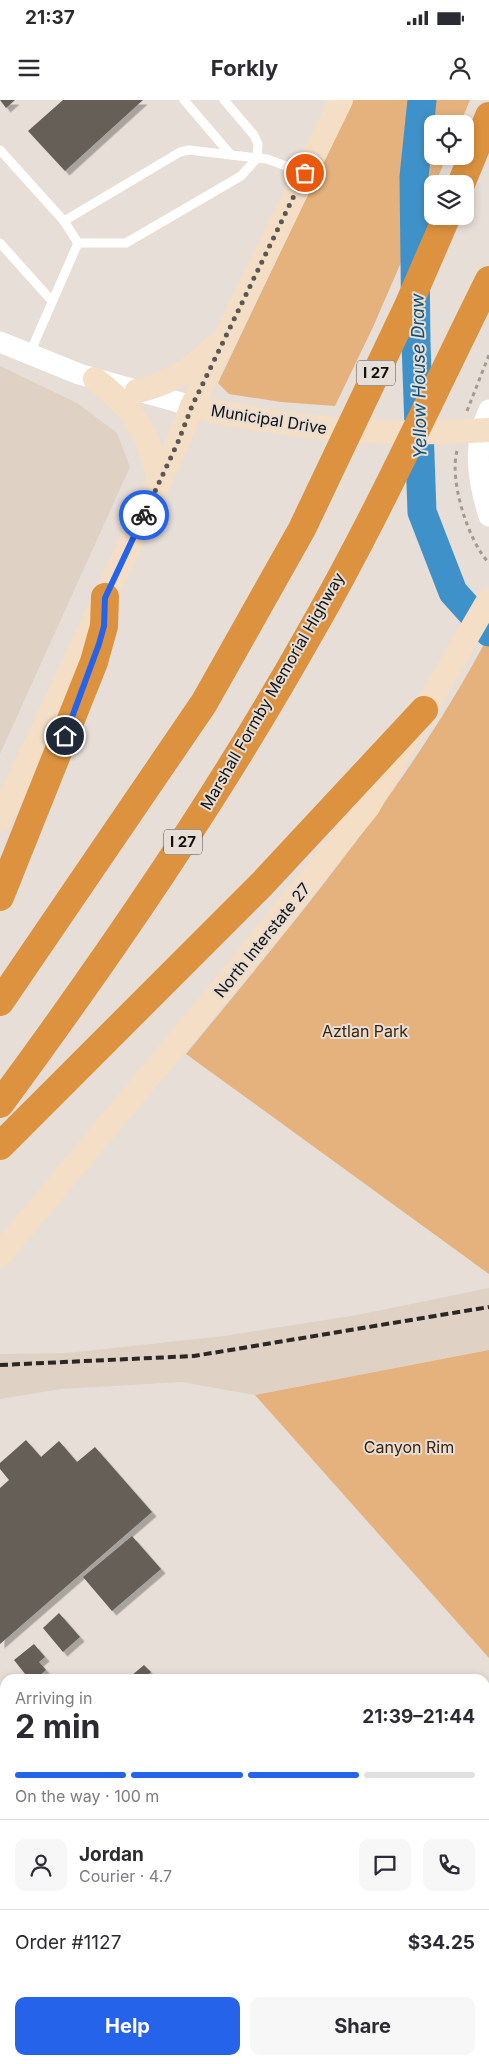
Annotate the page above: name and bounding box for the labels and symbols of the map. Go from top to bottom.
pin [284,152,326,194]
water label: Yellow House Draw [407,293,430,459]
road number: I 27 [357,360,395,386]
street label: Municipal Drive [210,400,328,438]
courier [119,490,169,540]
street label: Marshall Formby Memorial Highway [196,569,348,813]
pin [44,715,86,757]
road number: I 27 [164,830,202,854]
street label: North Interstate 27 [210,879,314,1001]
park label: Aztlan Park [322,1021,408,1041]
park label: Canyon Rim [364,1437,454,1457]

